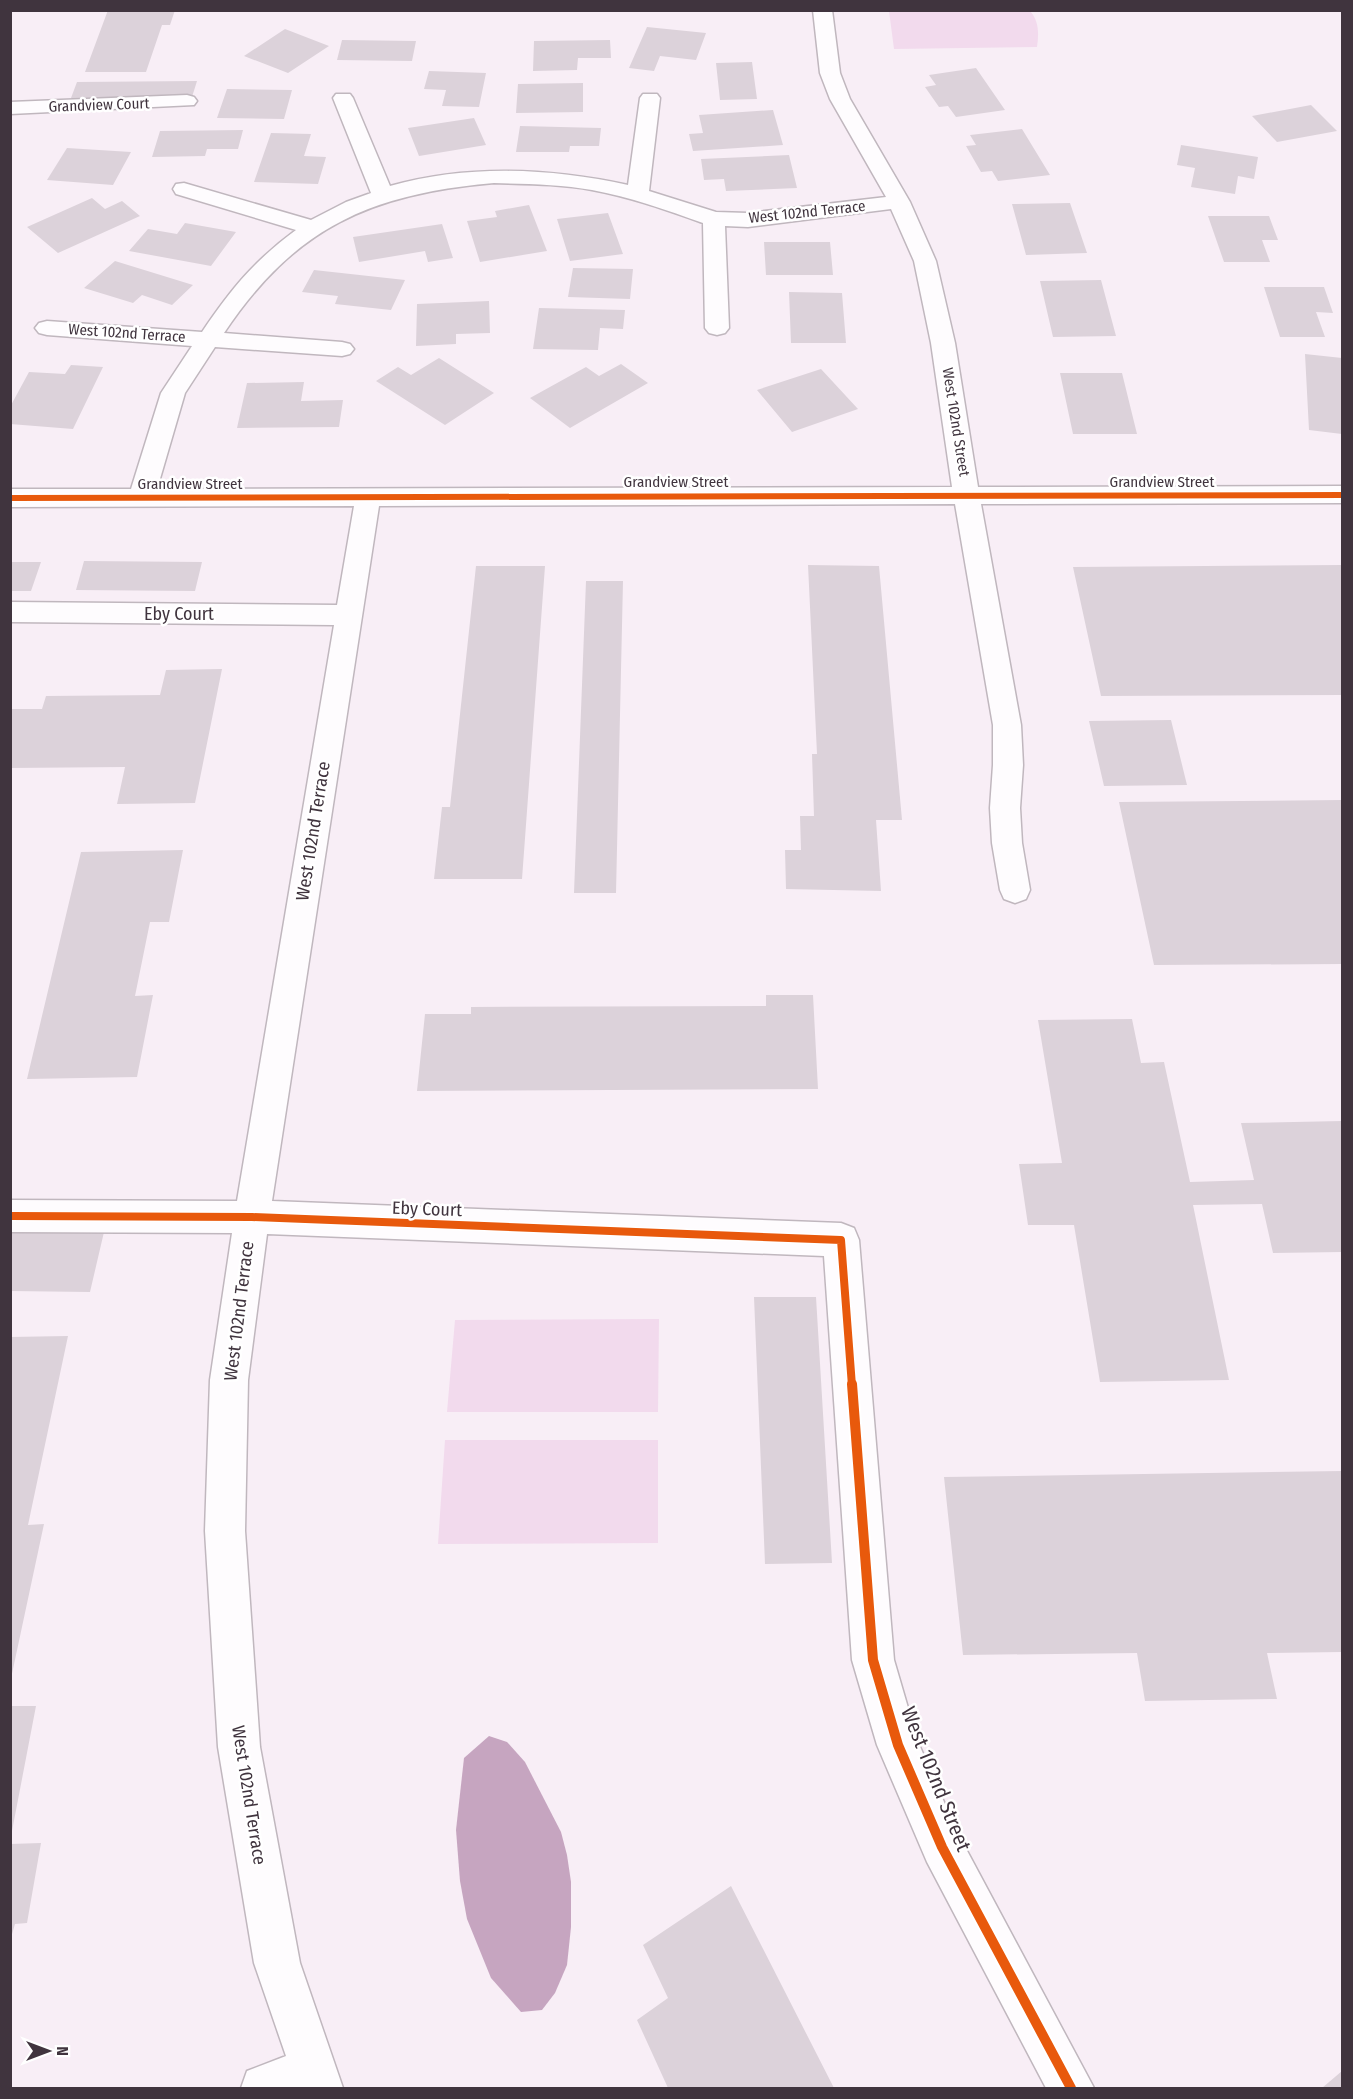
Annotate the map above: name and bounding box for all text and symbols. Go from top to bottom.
street label: Grandview Court [48,94,150,116]
street label: West 102nd Terrace [748,197,866,227]
street label: West 102nd Terrace [68,320,186,346]
street label: West 102nd Street [939,366,973,478]
street label: Grandview Street [624,473,728,491]
street label: Grandview Street [1110,473,1214,491]
street label: Grandview Street [138,475,242,493]
street label: Eby Court [144,603,214,625]
street label: West 102nd Terrace [291,760,335,902]
street label: Eby Court [392,1197,462,1221]
street label: West 102nd Terrace [220,1240,259,1382]
street label: West 102nd Street [895,1703,977,1855]
street label: West 102nd Terrace [227,1724,271,1866]
north arrow [18,2021,78,2081]
text: N [53,2046,72,2056]

